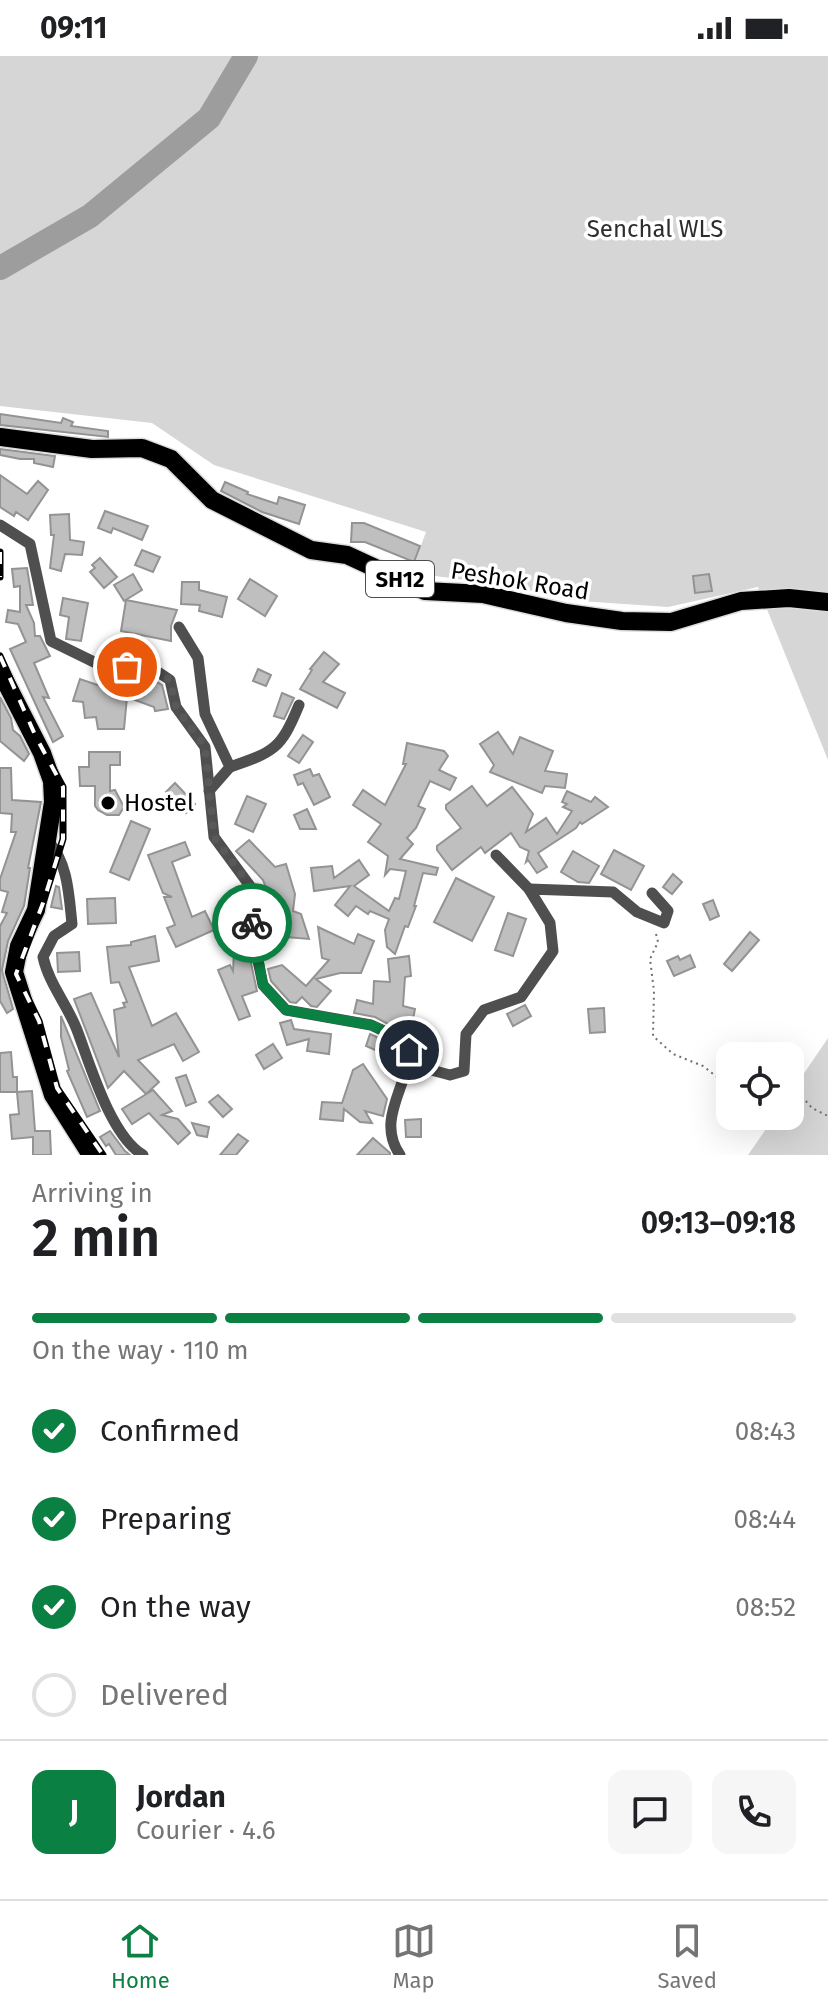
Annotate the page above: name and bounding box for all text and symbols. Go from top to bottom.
text: 09:11 [40,10,108,46]
park label: Senchal WLS [587,215,723,243]
street label: Peshok Road [449,556,591,606]
road number: SH12 [366,561,434,597]
pin [93,633,161,701]
icon: bag [105,645,149,689]
place label: Hostel [124,789,194,817]
marker: Hostel [99,794,117,812]
courier [212,883,292,963]
icon: bike [230,901,274,945]
pin [375,1016,443,1084]
icon: home [387,1028,431,1072]
map controls [716,1042,804,1130]
button: locate [716,1042,804,1130]
text: Arriving in [32,1178,153,1209]
text: 09:13–09:18 [641,1205,796,1241]
text: 2 min [32,1207,160,1270]
text: On the way · 110 m [32,1335,249,1366]
icon: check [32,1409,76,1453]
text: Confirmed [100,1413,240,1449]
text: 08:43 [735,1416,796,1447]
icon: check [32,1497,76,1541]
text: Preparing [100,1501,231,1537]
text: 08:44 [733,1504,796,1535]
icon: check [32,1585,76,1629]
text: On the way [100,1589,251,1625]
text: 08:52 [735,1592,796,1623]
text: Delivered [100,1677,229,1713]
button: chat [608,1770,692,1854]
button: phone [712,1770,796,1854]
text: Jordan [136,1779,226,1815]
text: J [69,1794,79,1830]
text: Courier · 4.6 [136,1815,276,1846]
tab: Home [111,1919,170,1994]
tab: Map [392,1919,436,1994]
tab: Saved [658,1919,717,1994]

